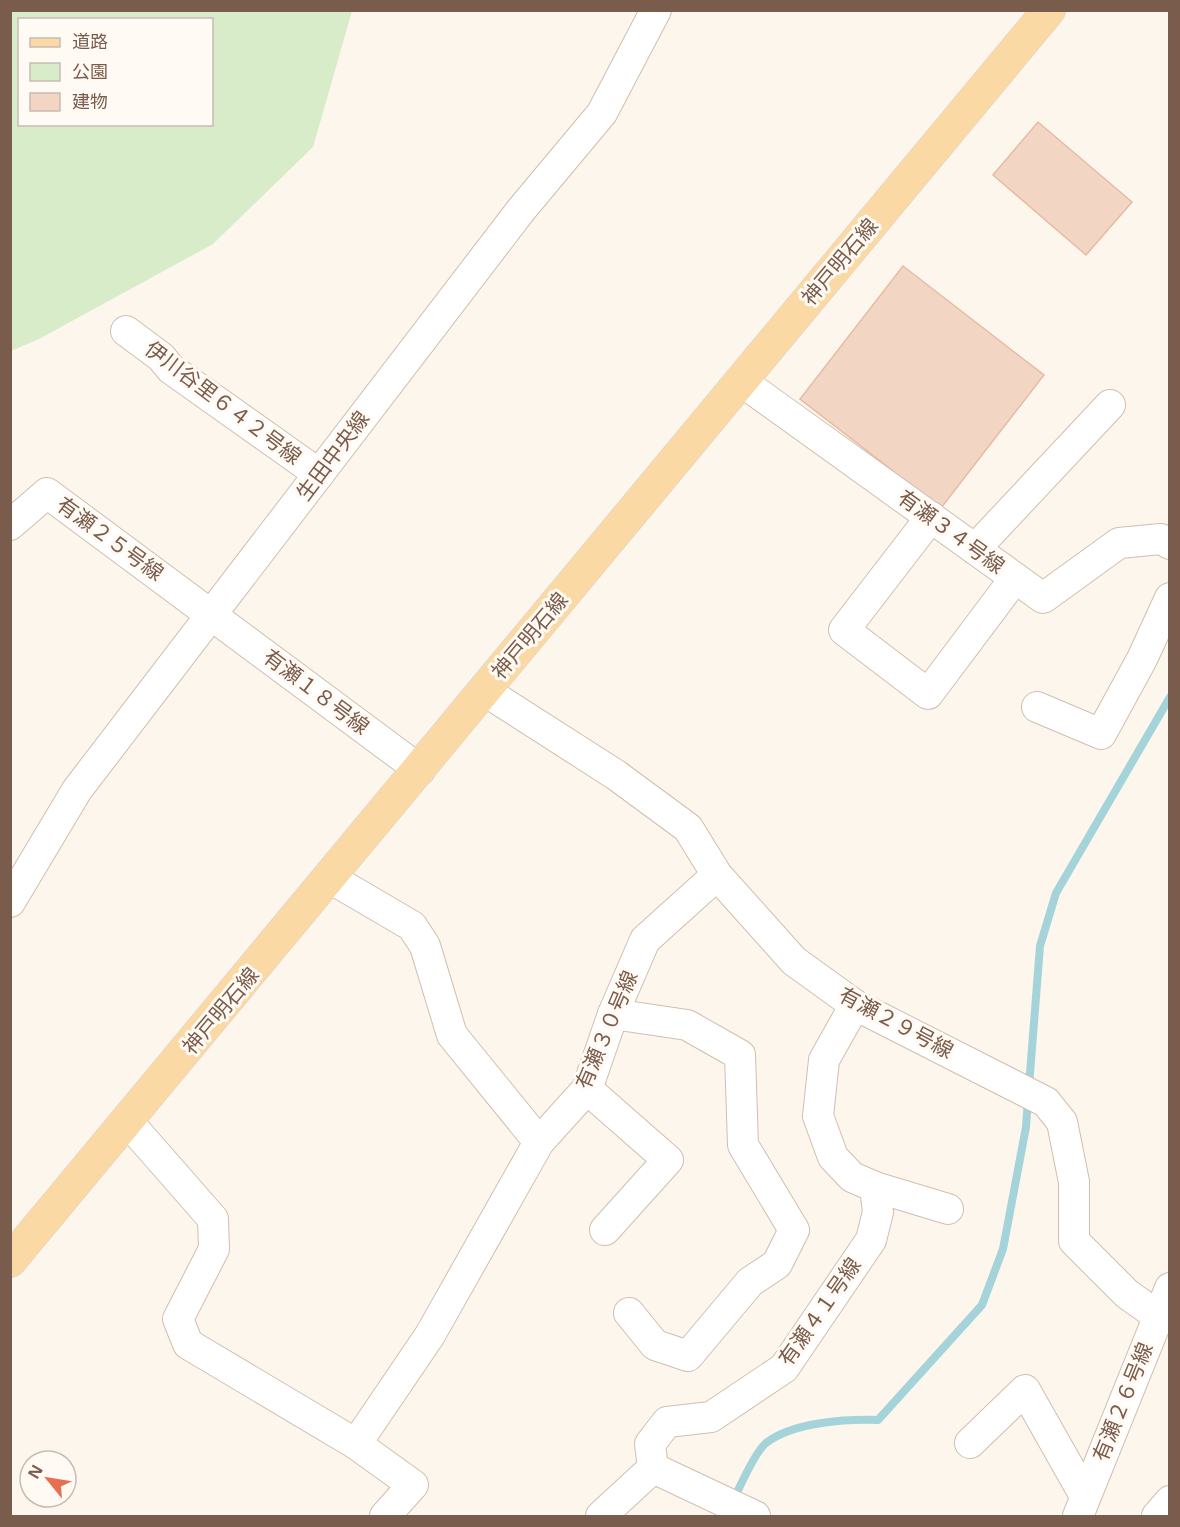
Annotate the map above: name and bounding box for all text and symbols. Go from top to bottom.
legend [18,18,213,126]
text: 道路 [72,29,108,53]
text: 公園 [72,59,108,83]
text: 建物 [72,89,108,113]
street label: 神戸明石線 [795,212,884,311]
street label: 伊川谷里６４２号線 [140,334,307,470]
street label: 生田中央線 [289,405,375,506]
street label: 有瀬３４号線 [892,483,1011,580]
street label: 有瀬２５号線 [51,490,170,587]
street label: 神戸明石線 [485,586,574,685]
street label: 有瀬１８号線 [258,642,375,740]
street label: 神戸明石線 [176,961,265,1060]
street label: 有瀬３０号線 [569,966,644,1093]
street label: 有瀬２９号線 [834,980,959,1064]
street label: 有瀬４１号線 [772,1252,867,1371]
street label: 有瀬２６号線 [1085,1338,1159,1465]
north arrow [18,1449,78,1509]
text: N [22,1460,48,1483]

